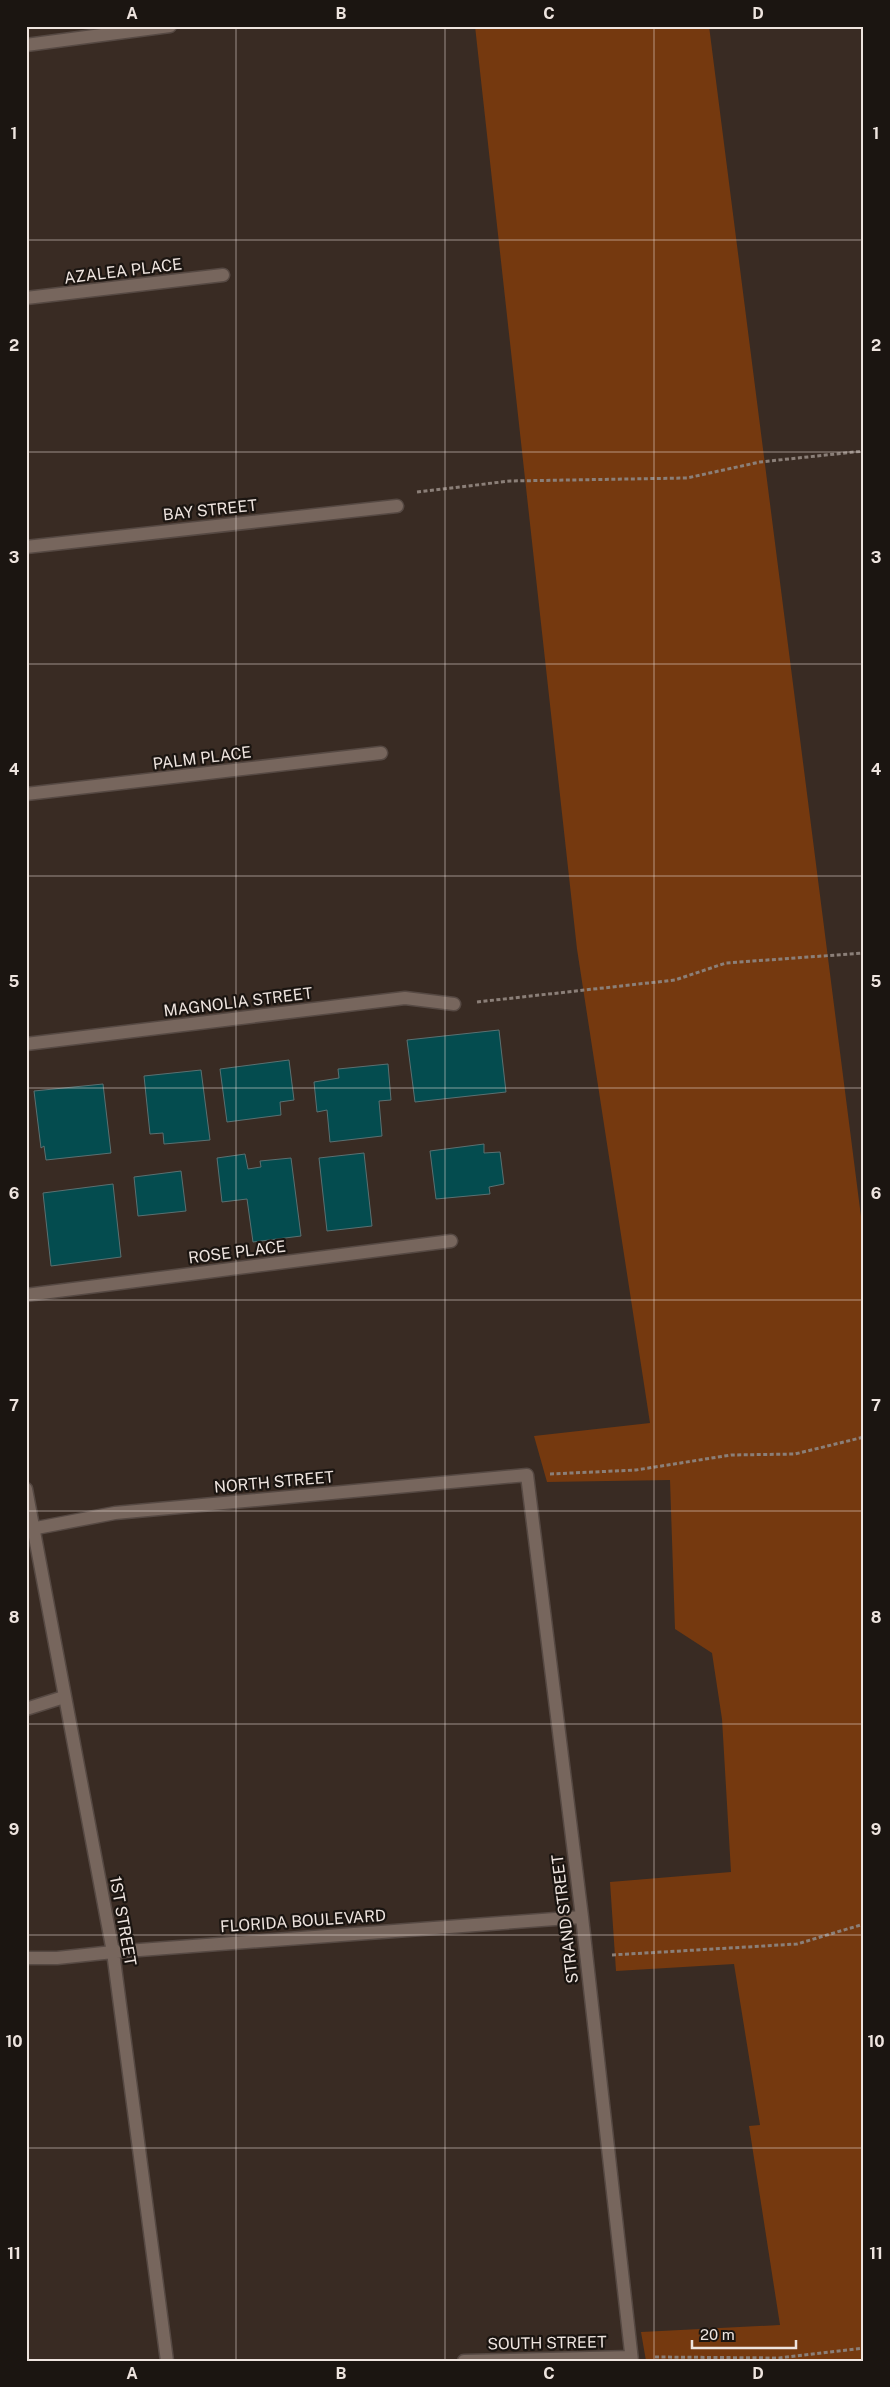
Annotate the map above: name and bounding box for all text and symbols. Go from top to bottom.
text: A [126,4,138,23]
text: B [336,4,347,23]
text: C [543,4,555,23]
text: D [752,4,764,23]
text: 1 [11,124,17,143]
text: 1 [873,124,879,143]
street label: AZALEA PLACE [63,254,183,288]
text: 2 [9,336,19,355]
text: 2 [871,336,881,355]
street label: BAY STREET [162,496,259,524]
text: 3 [9,548,19,567]
text: 3 [871,548,881,567]
street label: PALM PLACE [152,743,252,773]
text: 4 [9,760,20,779]
text: 4 [871,760,882,779]
text: 5 [9,972,20,991]
text: 5 [871,972,882,991]
street label: MAGNOLIA STREET [162,983,314,1021]
text: 6 [9,1184,19,1203]
text: 6 [871,1184,881,1203]
street label: ROSE PLACE [187,1237,287,1267]
text: 7 [9,1396,19,1415]
text: 7 [871,1396,881,1415]
street label: NORTH STREET [213,1467,335,1497]
text: 8 [9,1608,20,1627]
text: 8 [871,1608,882,1627]
text: 9 [9,1820,19,1839]
text: 9 [871,1820,881,1839]
street label: STRAND STREET [548,1853,582,1985]
street label: 1ST STREET [106,1875,140,1968]
street label: FLORIDA BOULEVARD [219,1906,387,1936]
text: 10 [5,2032,23,2051]
text: 10 [867,2032,885,2051]
text: 11 [7,2244,21,2263]
text: 11 [869,2244,883,2263]
scale bar [692,2317,796,2349]
text: 20 m [700,2326,735,2343]
street label: SOUTH STREET [487,2332,607,2354]
text: A [126,2364,138,2383]
text: B [336,2364,347,2383]
text: C [543,2364,555,2383]
text: D [752,2364,764,2383]

